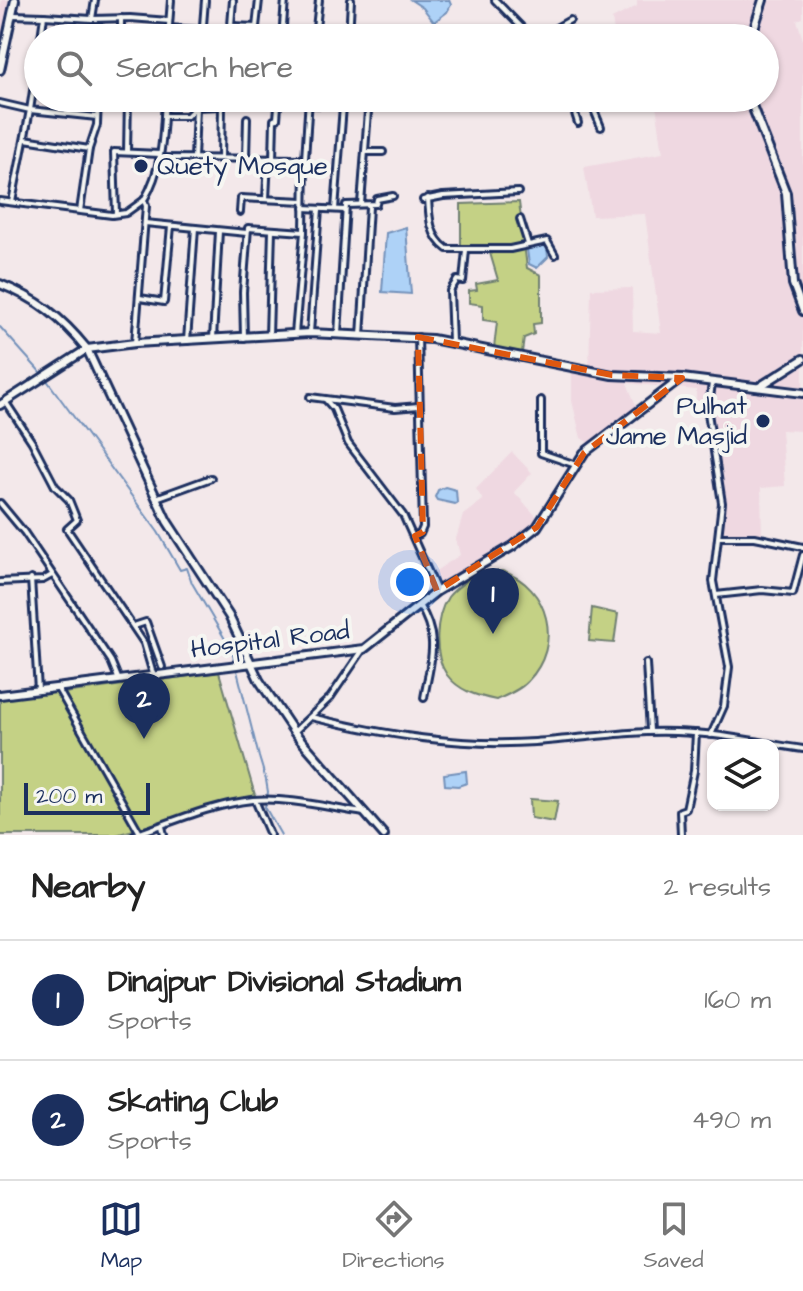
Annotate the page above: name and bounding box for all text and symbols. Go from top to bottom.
search box [24,24,779,112]
icon: search [52,46,96,90]
text: Search here [116,47,293,89]
place label: Quety Mosque [157,148,328,186]
marker: Quety Mosque [132,157,150,175]
place label: Pulhat Jame Masjid [606,388,747,454]
marker: Pulhat Jame Masjid [754,412,772,430]
your location [390,562,430,602]
pin: 1 [467,568,519,634]
street label: Hospital Road [189,612,351,668]
pin: 2 [118,673,170,739]
map controls [707,739,779,811]
button: layers [707,739,779,811]
scale bar [24,779,150,815]
text: 200 m [36,781,102,812]
text: Nearby [32,863,146,911]
text: 2 results [663,869,771,905]
text: Dinajpur Divisional Stadium [108,961,461,1003]
text: 1 [56,982,60,1018]
text: 160 m [704,982,771,1018]
text: Sports [108,1003,192,1039]
text: Skating Club [108,1081,278,1123]
text: 2 [51,1102,65,1138]
text: 490 m [691,1102,771,1138]
text: Sports [108,1123,192,1159]
tab: Map [99,1197,143,1276]
tab: Directions [342,1197,445,1276]
tab: Saved [644,1197,704,1276]

